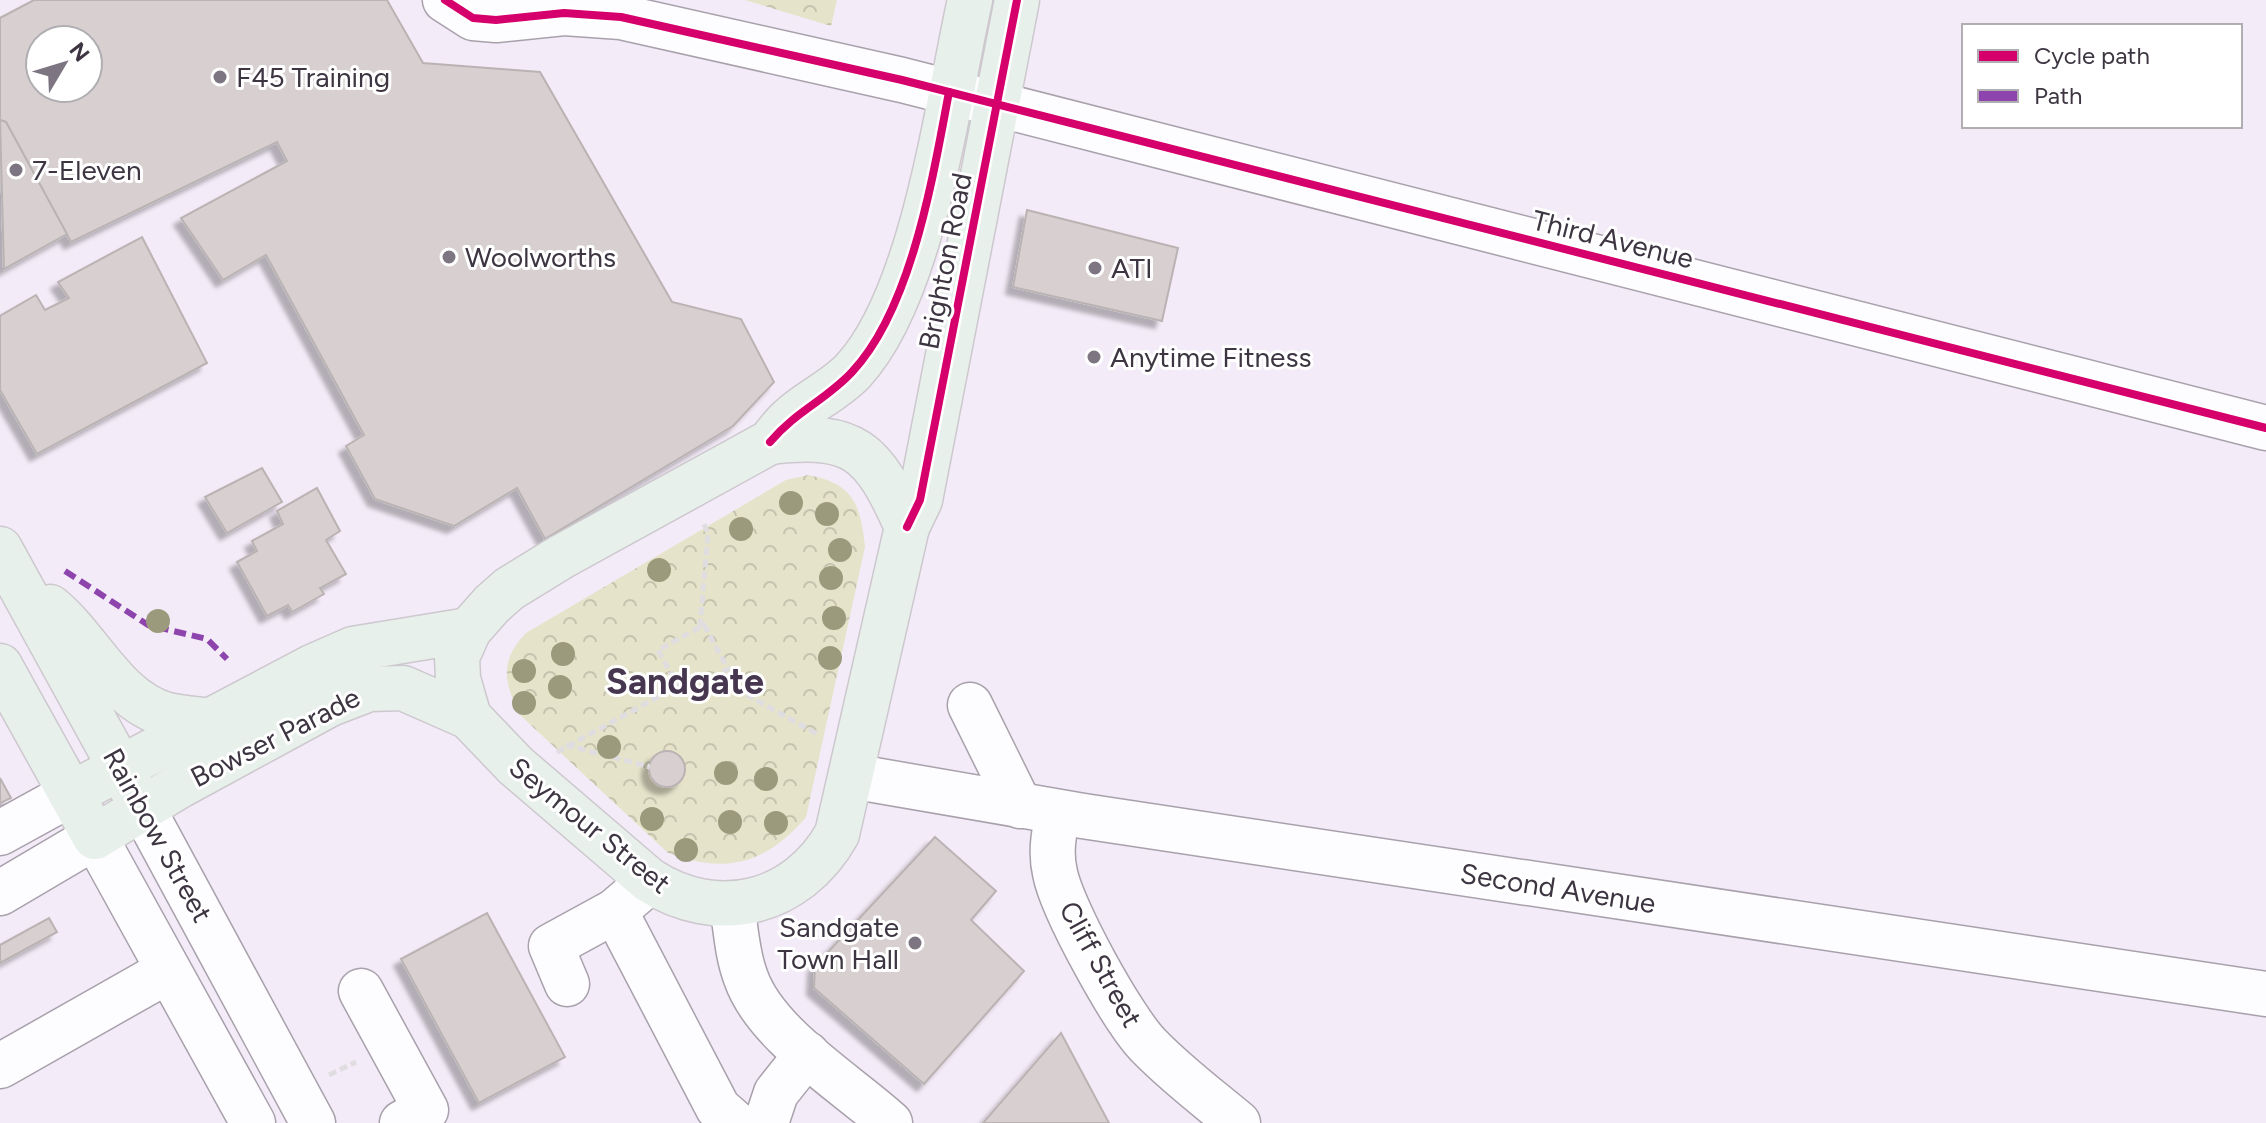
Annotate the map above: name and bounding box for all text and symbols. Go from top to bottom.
north arrow [24,24,104,104]
legend [1962,24,2242,128]
text: N [63,37,95,67]
text: Cycle path [2034,41,2150,70]
place label: F45 Training [236,60,390,94]
marker: F45 Training [211,68,229,86]
text: Path [2034,81,2082,110]
place label: 7-Eleven [32,153,142,187]
marker: 7-Eleven [7,161,25,179]
street label: Brighton Road [911,170,979,352]
street label: Third Avenue [1529,203,1697,275]
place label: Woolworths [465,240,616,274]
marker: Woolworths [440,248,458,266]
place label: ATI [1111,251,1153,285]
marker: ATI [1086,259,1104,277]
place label: Anytime Fitness [1110,340,1312,374]
marker: Anytime Fitness [1085,348,1103,366]
district label: Sandgate [606,660,764,703]
street label: Bowser Parade [185,680,365,794]
street label: Rainbow Street [96,742,220,928]
street label: Seymour Street [503,750,677,900]
street label: Second Avenue [1458,856,1658,920]
street label: Cliff Street [1052,895,1150,1033]
place label: Sandgate Town Hall [777,910,899,976]
marker: Sandgate Town Hall [906,934,924,952]

